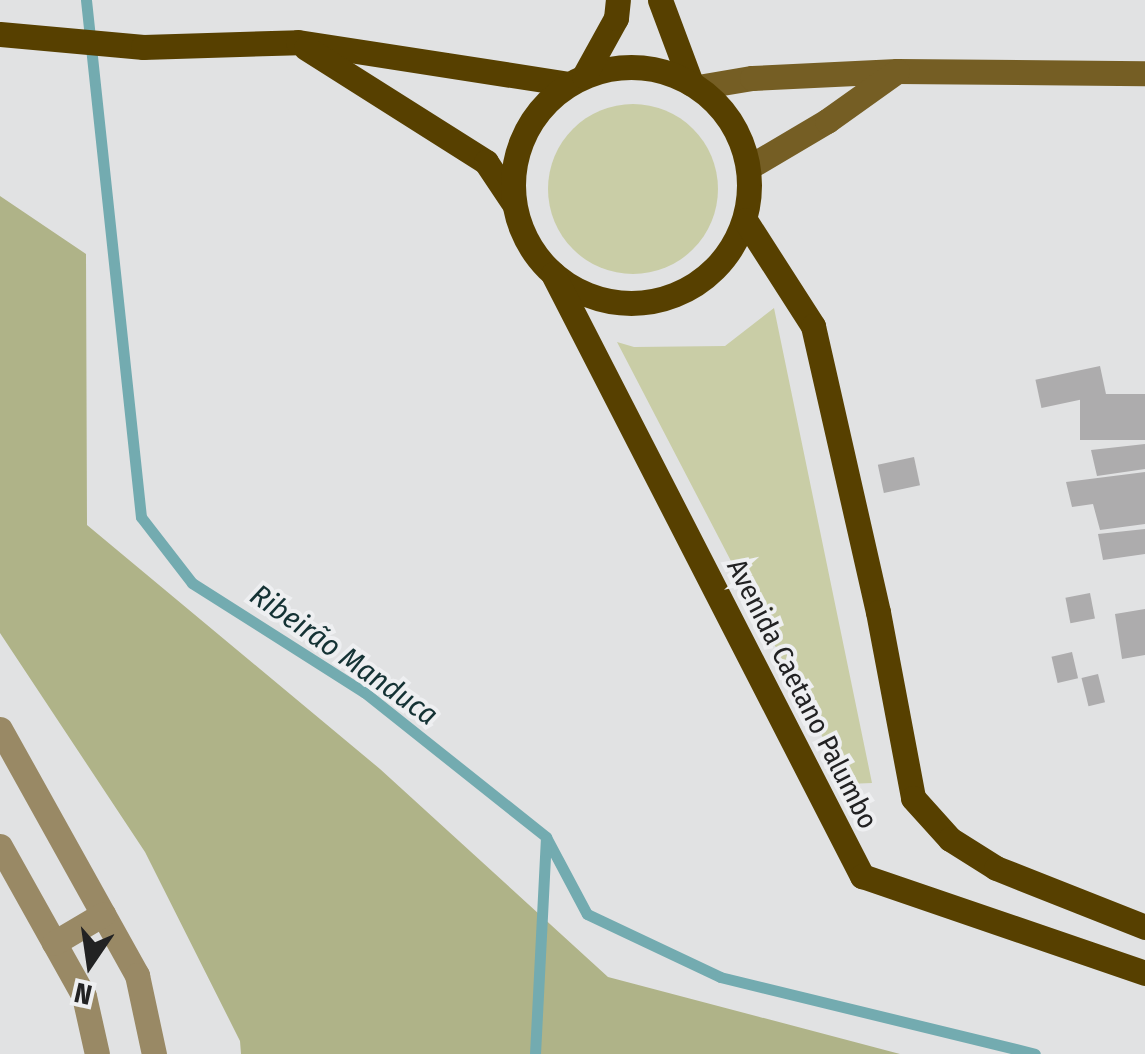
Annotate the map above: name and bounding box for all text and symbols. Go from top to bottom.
street label: Avenida Caetano Palumbo [719,554,885,834]
water label: Ribeirão Manduca [243,577,445,733]
north arrow [40,914,140,1014]
text: N [71,976,95,1012]

